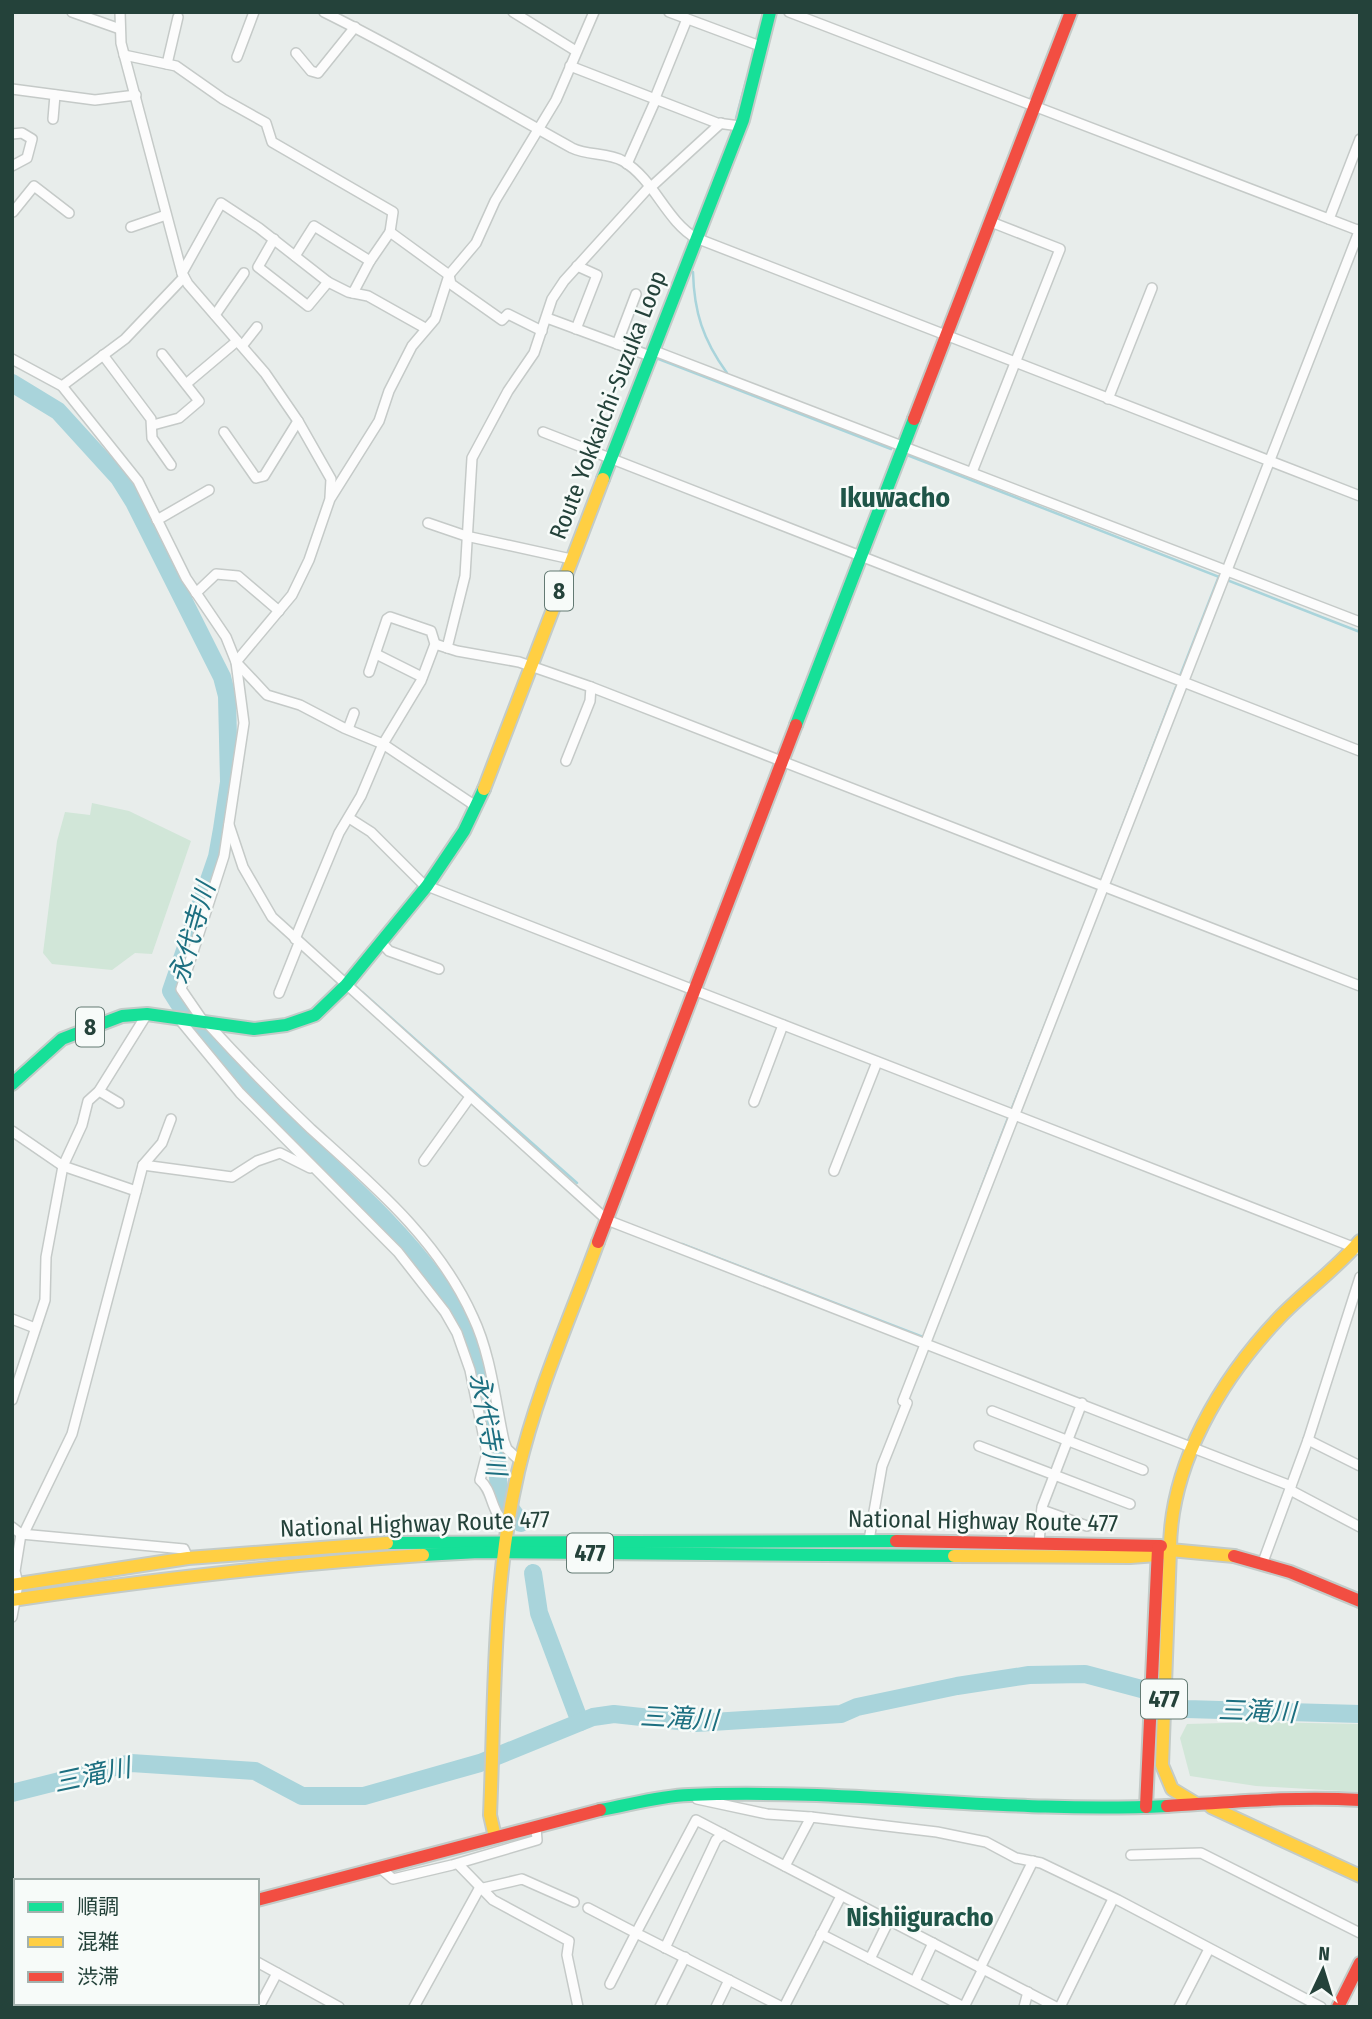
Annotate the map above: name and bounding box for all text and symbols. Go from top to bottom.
street label: Route Yokkaichi-Suzuka Loop [544,267,672,543]
district label: Ikuwacho [840,481,950,514]
road number: 8 [545,572,573,610]
water label: 永代寺川 [163,876,223,987]
road number: 8 [76,1008,104,1046]
water label: 永代寺川 [463,1370,512,1481]
street label: National Highway Route 477 [279,1505,551,1543]
street label: National Highway Route 477 [848,1505,1119,1537]
road number: 477 [567,1534,613,1572]
road number: 477 [1141,1680,1187,1718]
water label: 三滝川 [1217,1695,1299,1728]
water label: 三滝川 [639,1701,722,1736]
water label: 三滝川 [51,1752,136,1799]
legend [14,1879,259,2005]
text: 順調 [77,1894,119,1920]
district label: Nishiiguracho [846,1902,994,1933]
text: 混雑 [77,1929,119,1955]
north arrow [1288,1935,1358,2005]
text: N [1318,1942,1331,1965]
text: 渋滞 [77,1964,119,1990]

